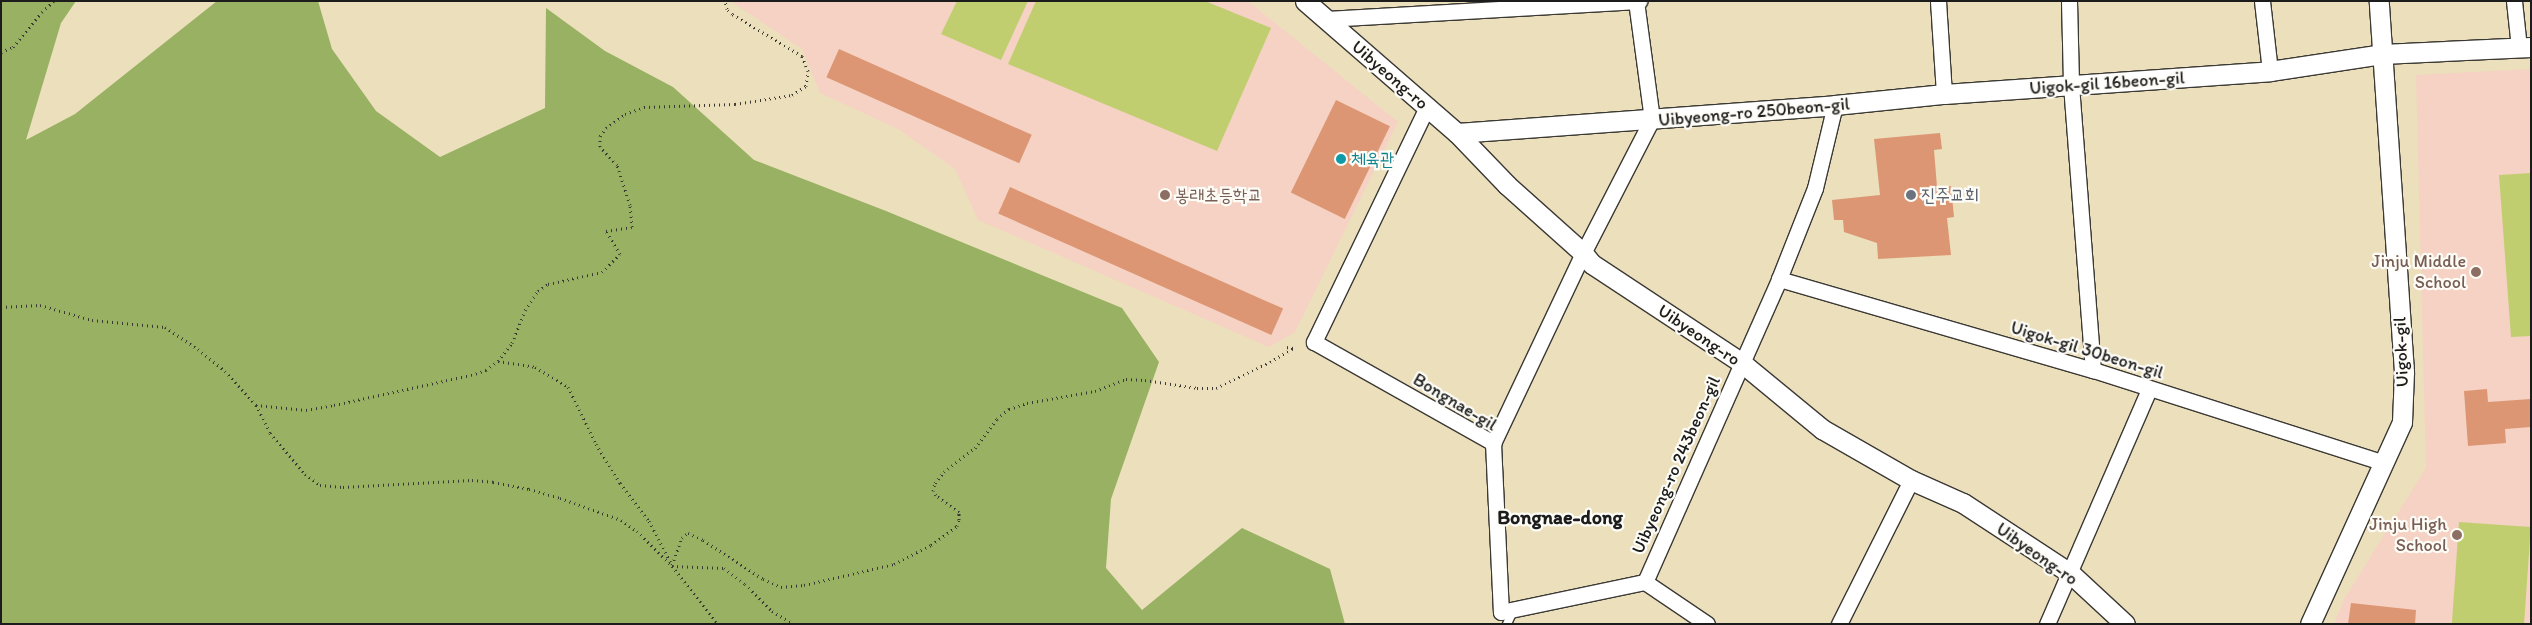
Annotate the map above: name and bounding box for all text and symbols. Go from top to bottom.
street label: Uibyeong-ro [1347,36,1433,114]
street label: Uigok-gil 16beon-gil [2029,67,2185,99]
street label: Uibyeong-ro 250beon-gil [1658,93,1850,131]
place label: 체육관 [1351,148,1394,170]
marker: 체육관 [1335,153,1347,165]
place label: 봉래초등학교 [1175,184,1262,206]
place label: 진주교회 [1921,184,1979,206]
marker: 봉래초등학교 [1159,189,1171,201]
marker: 진주교회 [1905,189,1917,201]
place label: Jinju Middle School [2372,251,2466,294]
marker: Jinju Middle School [2470,266,2482,278]
street label: Uibyeong-ro [1654,300,1744,370]
street label: Uigok-gil 30beon-gil [2008,317,2166,383]
street label: Uigok-gil [2389,317,2413,387]
street label: Bongnae-gil [1409,369,1501,435]
street label: Uibyeong-ro 243beon-gil [1627,373,1725,557]
district label: Bongnae-dong [1497,505,1623,529]
place label: Jinju High School [2370,514,2447,556]
street label: Uibyeong-ro [1992,518,2082,590]
marker: Jinju High School [2451,529,2463,541]

